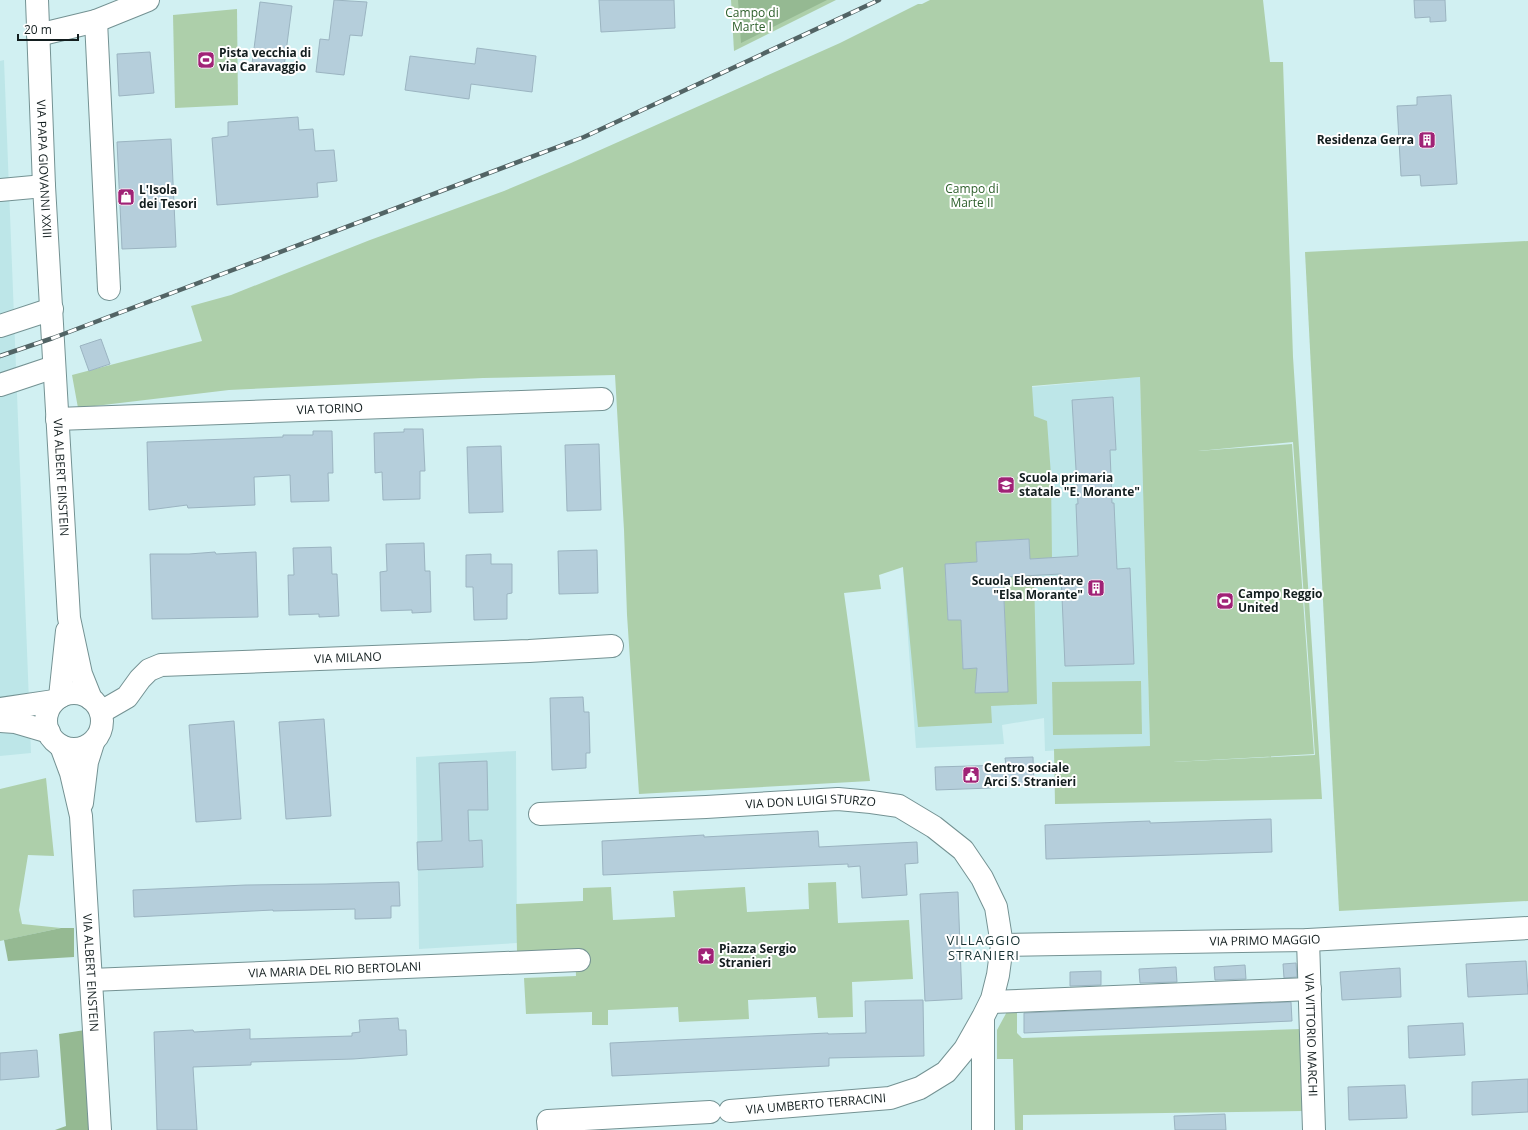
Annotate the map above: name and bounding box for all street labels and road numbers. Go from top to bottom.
street label: VIA PAPA GIOVANNI XXIII [33,99,56,239]
street label: VIA TORINO [296,399,363,418]
street label: VIA ALBERT EINSTEIN [49,418,73,537]
street label: VIA MILANO [314,648,382,667]
street label: VIA DON LUIGI STURZO [745,790,877,813]
street label: VIA ALBERT EINSTEIN [79,913,103,1032]
street label: VIA PRIMO MAGGIO [1209,930,1321,950]
street label: VIA MARIA DEL RIO BERTOLANI [248,957,422,982]
street label: VIA VITTORIO MARCHI [1301,973,1322,1097]
street label: VIA UMBERTO TERRACINI [745,1089,887,1118]

